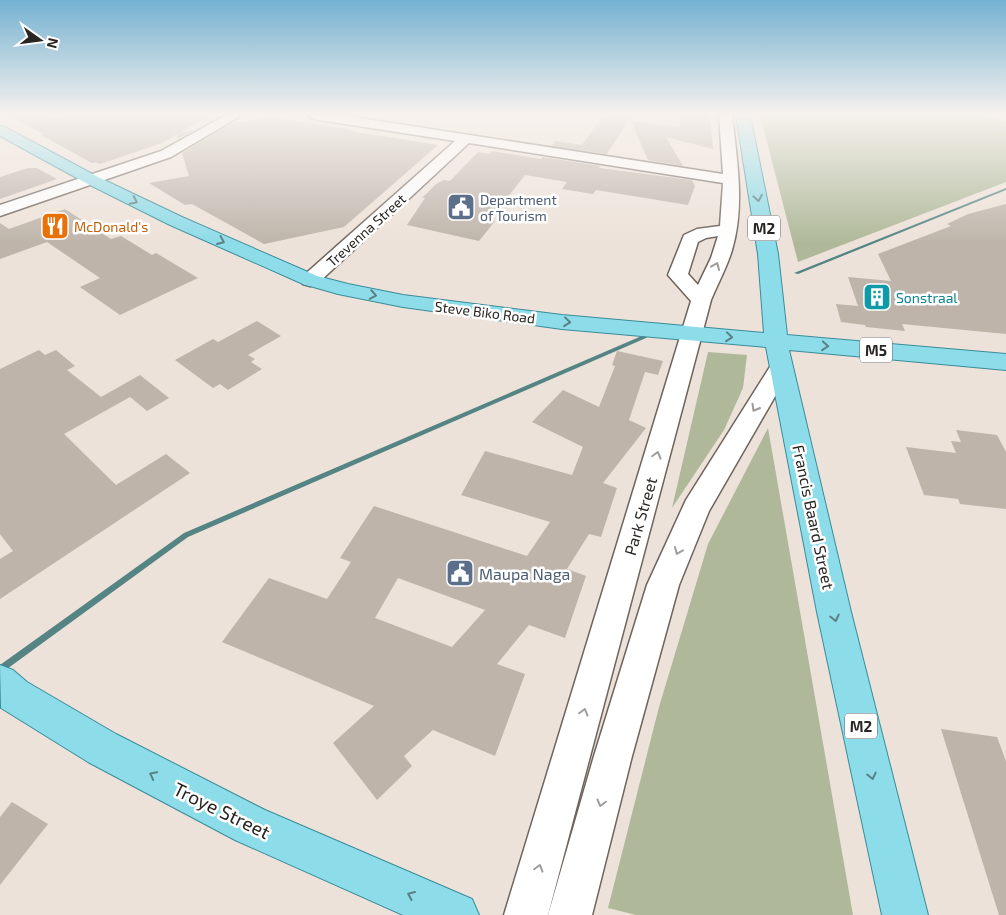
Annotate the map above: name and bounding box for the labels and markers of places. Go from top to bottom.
place label: Department of Tourism [480,191,557,224]
public building icon: Department of Tourism [446,192,476,222]
restaurant icon: McDonald's [40,211,70,241]
place label: McDonald's [74,218,148,235]
building icon: Sonstraal [862,282,892,312]
place label: Sonstraal [896,289,958,306]
public building icon: Maupa Naga [445,558,475,588]
place label: Maupa Naga [479,564,570,583]

